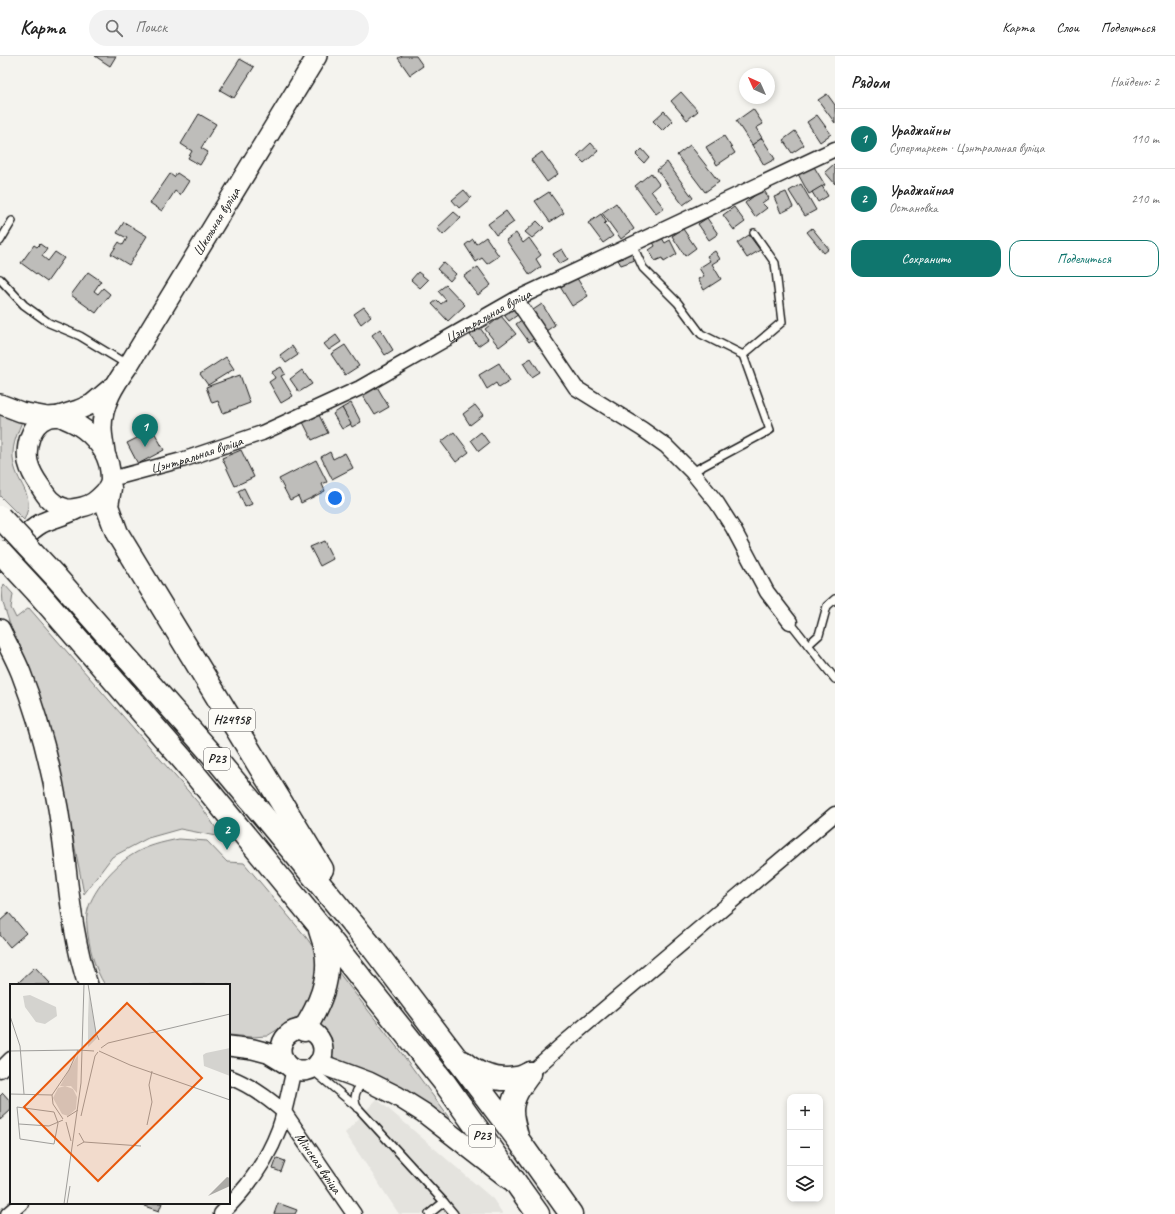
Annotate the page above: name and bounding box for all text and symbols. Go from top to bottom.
search box [89,10,369,46]
text: Карта [20,16,65,40]
icon: search [103,17,125,39]
text: Поиск [135,18,167,37]
text: Карта [1002,19,1034,36]
text: Слои [1056,19,1079,36]
text: Поделиться [1101,19,1155,36]
north arrow [739,68,775,104]
text: Рядом [851,72,889,93]
text: Найдено: 2 [1111,74,1159,90]
text: Ураджайны [889,121,950,140]
text: 1 [861,131,867,147]
text: 110 m [1131,131,1159,147]
text: Супермаркет · Цэнтральная вуліца [889,140,1044,156]
text: Ураджайная [889,181,953,200]
street label: Школьная вуліца [189,183,244,259]
text: 2 [861,191,867,207]
text: 210 m [1131,191,1159,207]
text: Остановка [889,200,938,216]
button: Сохранить [851,240,1001,277]
button: Поделиться [1009,240,1159,277]
street label: Цэнтральная вуліца [442,284,534,346]
pin: 1 [132,414,158,447]
street label: Цэнтральная вуліца [149,431,246,477]
your location [325,488,345,508]
road number: Н24958 [209,709,255,731]
road number: Р23 [204,748,230,770]
pin: 2 [214,817,240,850]
inset map [10,984,230,1204]
map controls [787,1094,823,1202]
button: + [787,1094,823,1130]
road number: Р23 [469,1125,495,1147]
street label: Мінская вуліца [292,1129,346,1197]
button: − [787,1130,823,1166]
button: layers [787,1166,823,1202]

